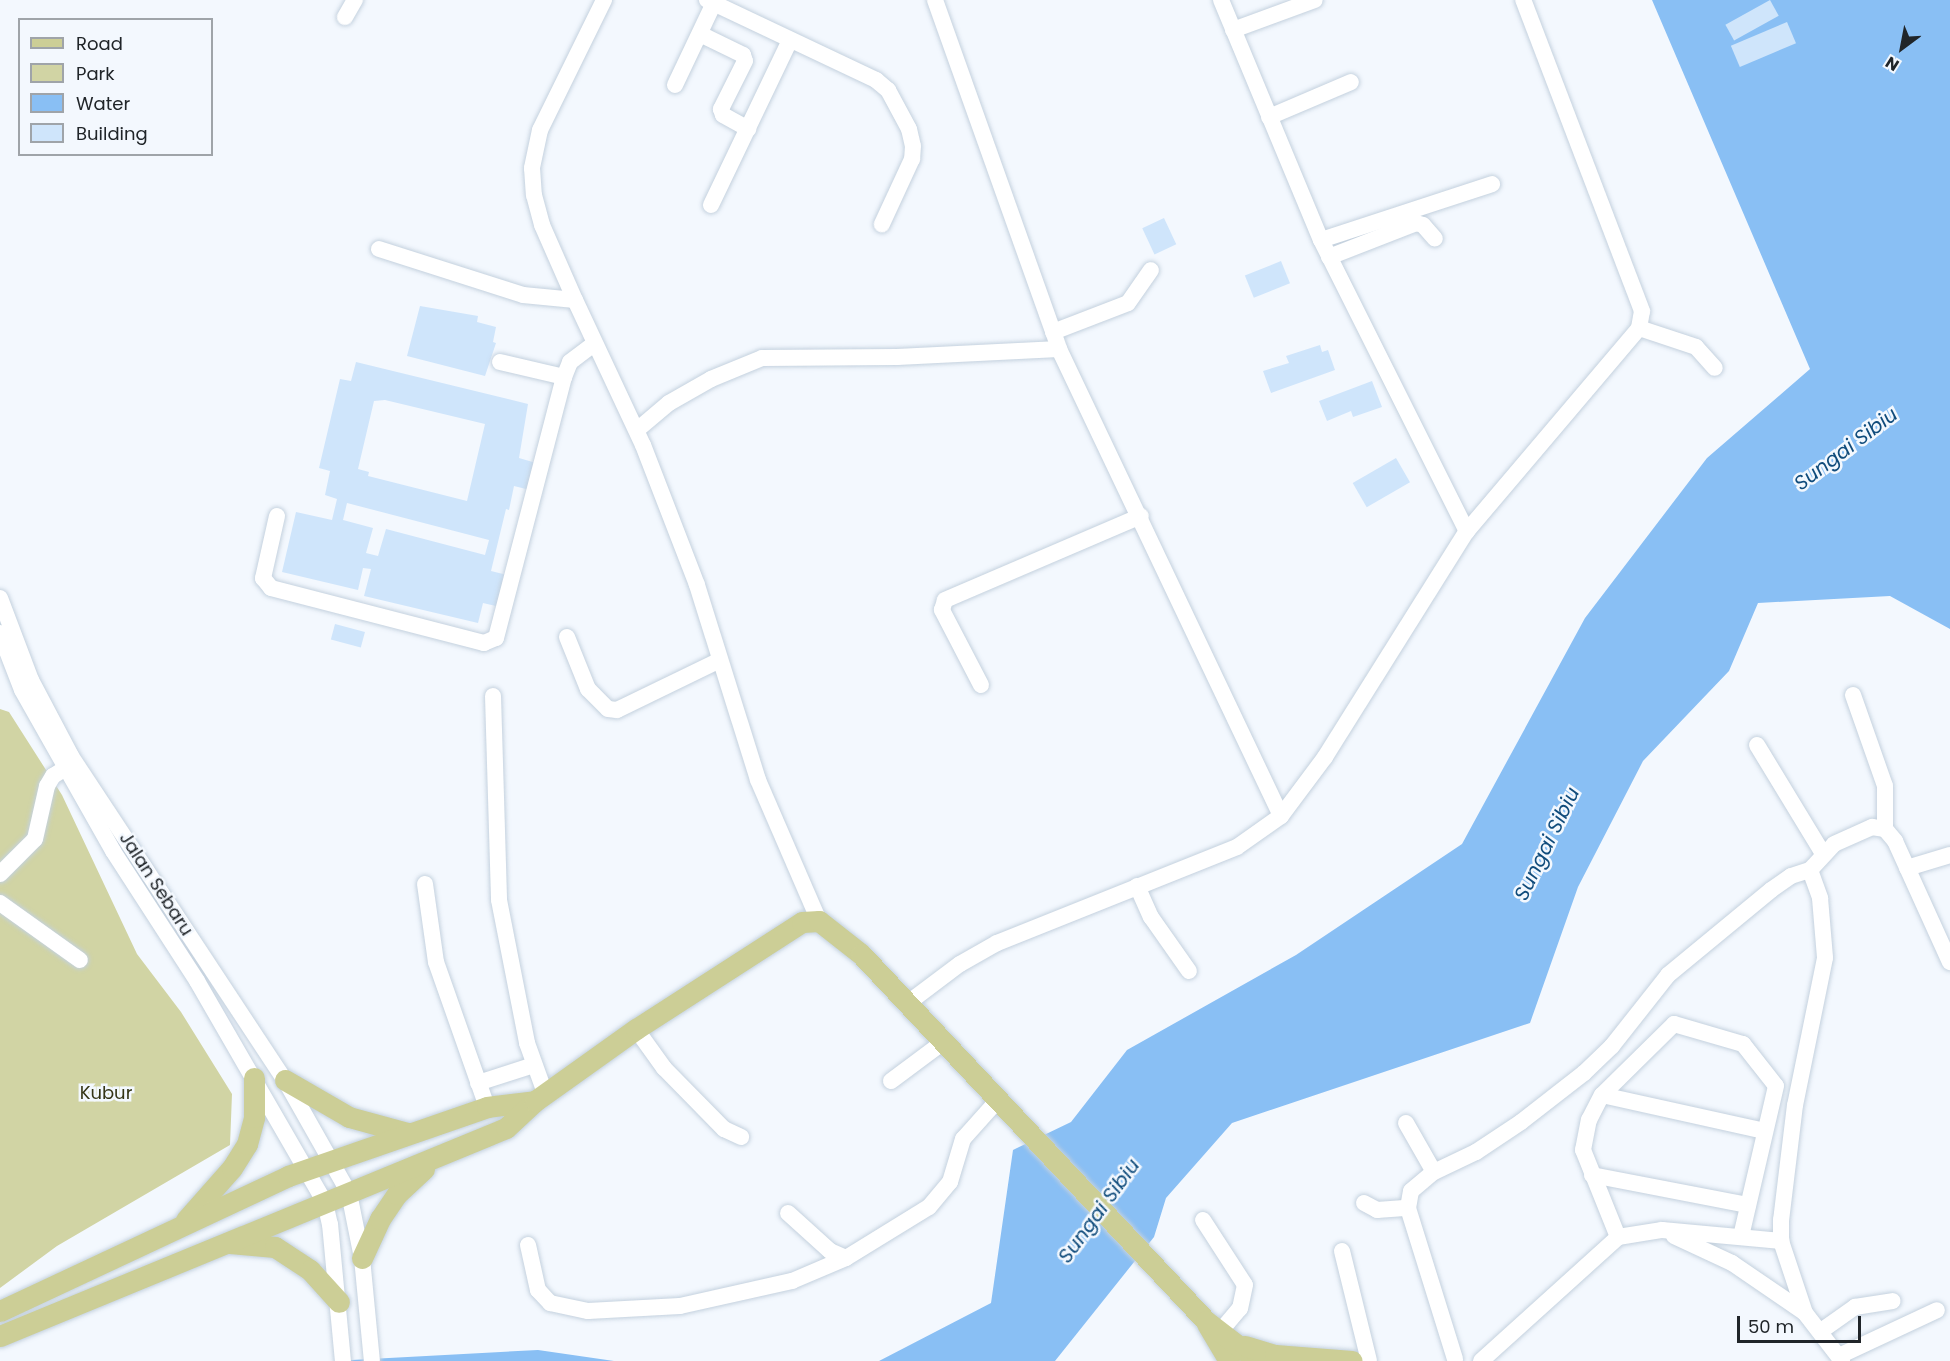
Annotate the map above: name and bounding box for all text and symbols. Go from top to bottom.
legend [18,18,213,156]
north arrow [1872,18,1932,78]
text: Road [76,31,123,56]
text: N [1881,51,1903,77]
text: Park [76,61,115,86]
text: Water [76,91,130,116]
text: Building [76,121,148,146]
water label: Sungai Sibiu [1790,402,1902,496]
water label: Sungai Sibiu [1509,783,1585,905]
street label: Jalan Sebaru [115,828,197,940]
park label: Kubur [80,1082,132,1104]
water label: Sungai Sibiu [1053,1154,1145,1268]
scale bar [1740,1304,1864,1342]
text: 50 m [1748,1314,1794,1339]

